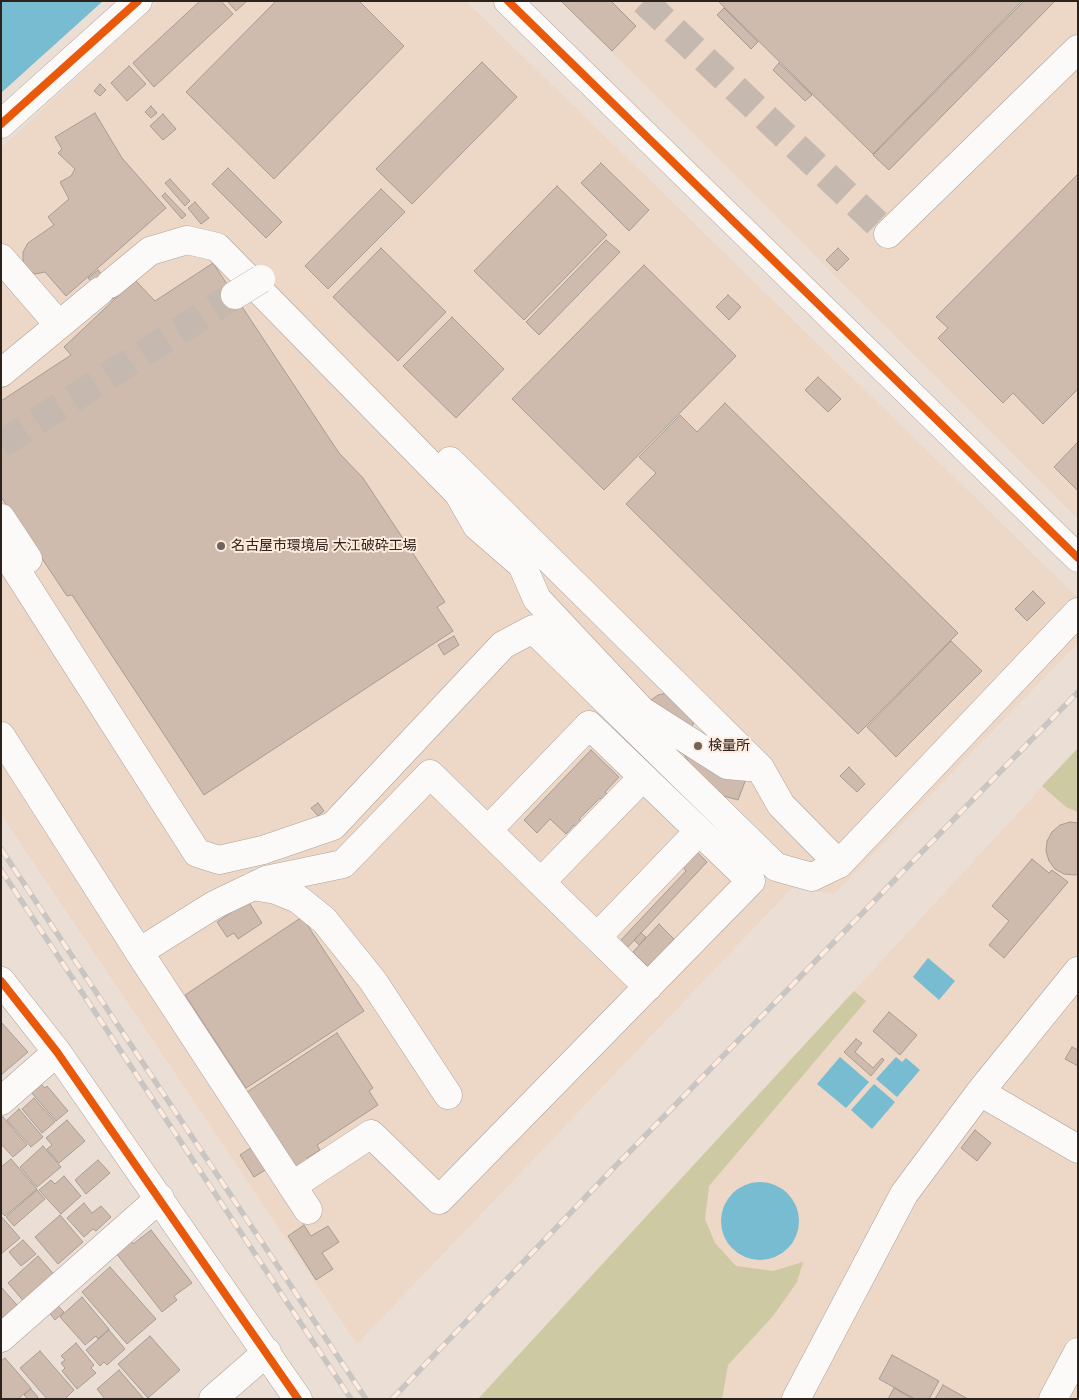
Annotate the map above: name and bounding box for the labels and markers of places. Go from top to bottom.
place label: 名古屋市環境局 大江破砕工場 [231,538,417,554]
marker: 名古屋市環境局 大江破砕工場 [215,540,227,552]
place label: 検量所 [708,738,750,754]
marker: 検量所 [692,740,704,752]

